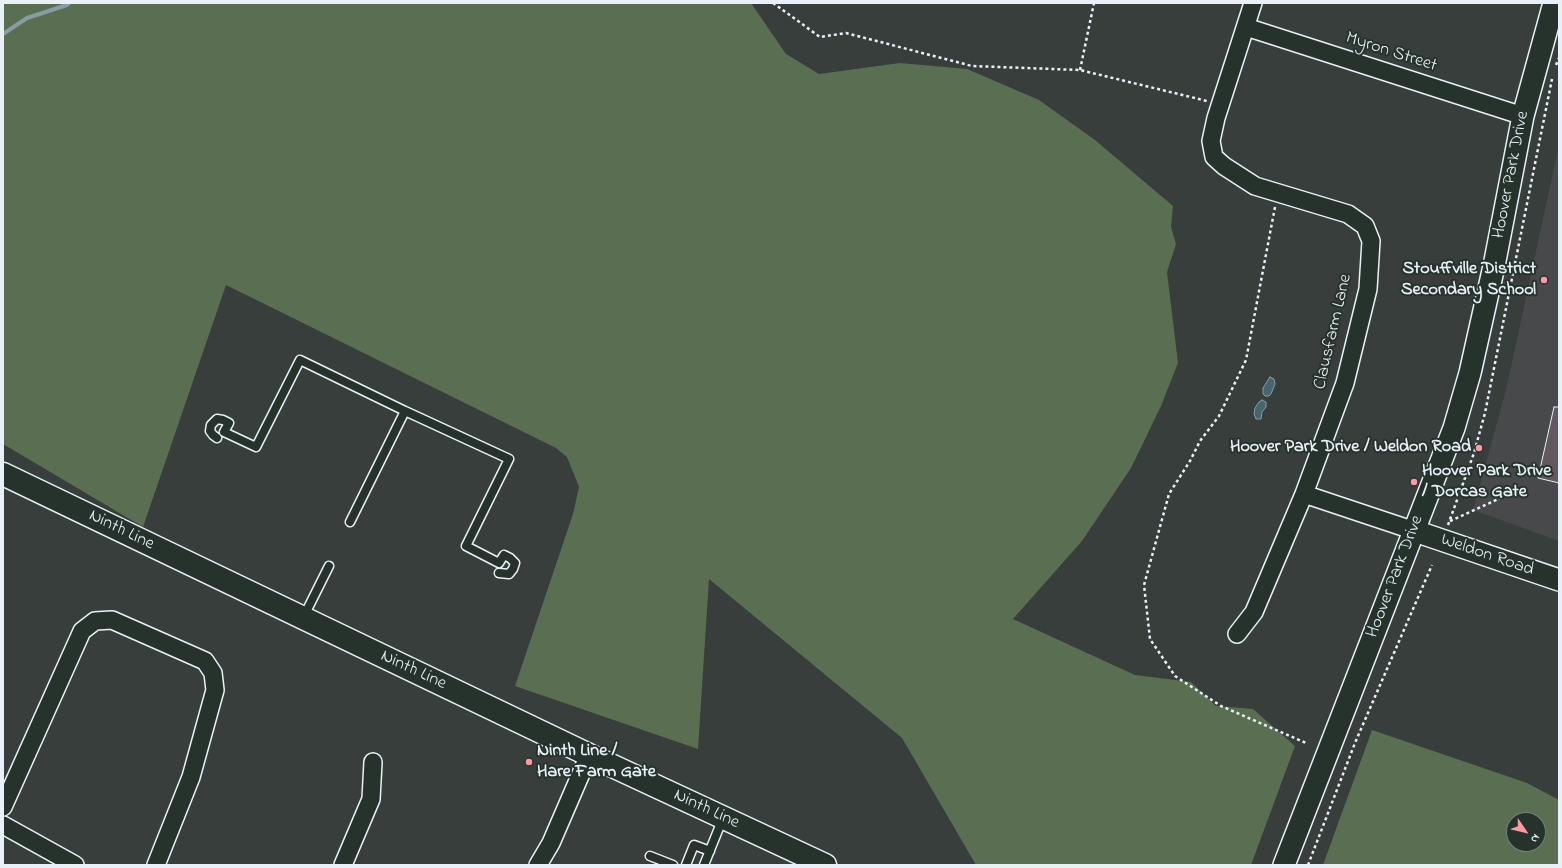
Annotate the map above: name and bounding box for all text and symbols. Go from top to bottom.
street label: Myron Street [1343,28,1439,78]
street label: Hoover Park Drive [1489,109,1535,241]
place label: Stouffville District Secondary School [1401,259,1536,302]
street label: Clausfarm Lane [1310,272,1358,392]
marker: Stouffville District Secondary School [1539,275,1549,285]
place label: Hoover Park Drive / Weldon Road [1230,437,1471,459]
marker: Hoover Park Drive / Weldon Road [1474,443,1484,453]
place label: Hoover Park Drive / Dorcas Gate [1422,461,1551,504]
marker: Hoover Park Drive / Dorcas Gate [1409,477,1419,487]
street label: Ninth Line [85,506,157,556]
street label: Hoover Park Drive [1363,513,1429,641]
street label: Weldon Road [1438,530,1536,582]
street label: Ninth Line [377,646,449,696]
place label: Ninth Line / Hare Farm Gate [537,741,656,784]
marker: Ninth Line / Hare Farm Gate [524,757,534,767]
street label: Ninth Line [670,785,742,835]
north arrow [1506,812,1546,852]
text: N [1526,831,1544,846]

